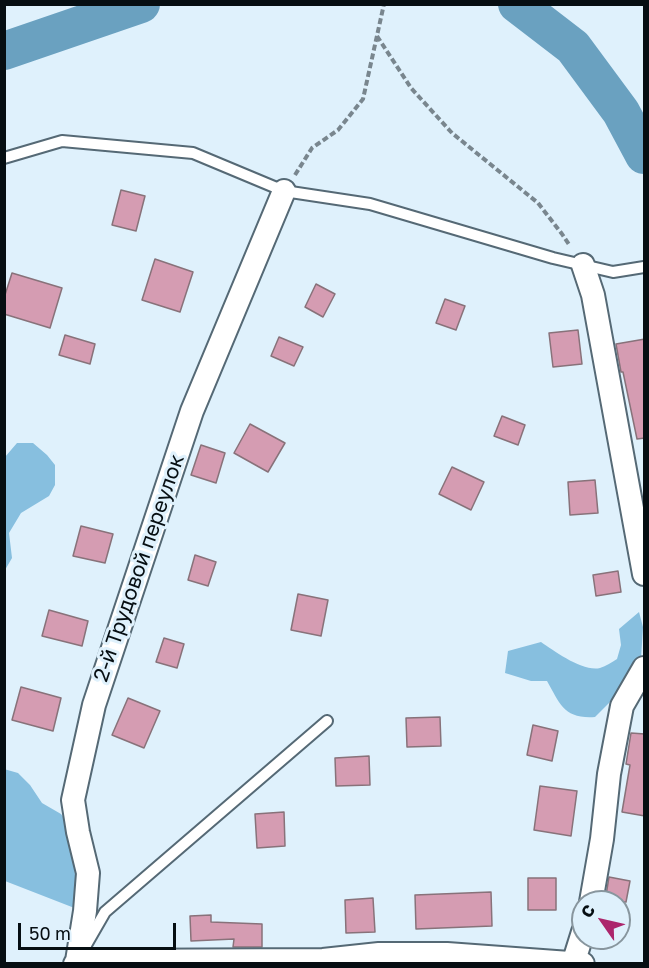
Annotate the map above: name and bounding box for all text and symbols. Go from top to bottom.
street label: 2-й Трудовой переулок [88,451,190,685]
north arrow [571,890,631,950]
text: С [576,901,599,921]
scale bar [21,911,178,949]
text: 50 m [29,922,71,944]

